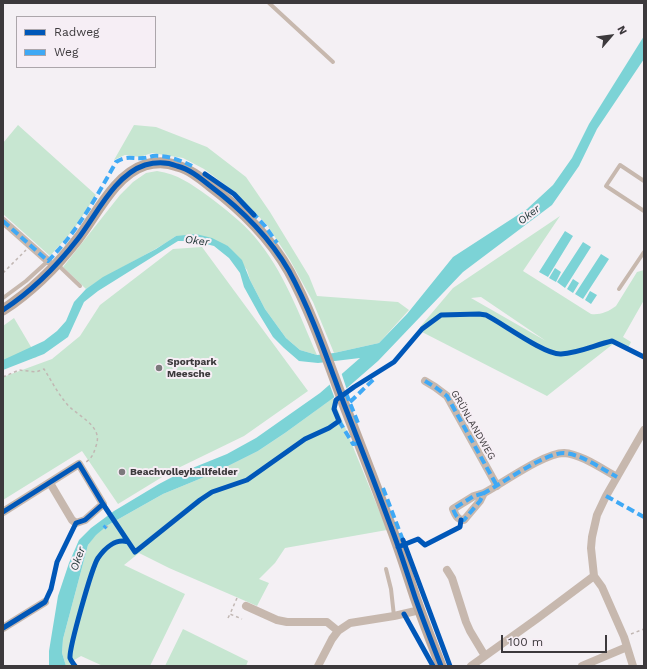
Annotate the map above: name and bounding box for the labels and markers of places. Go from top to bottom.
place label: Sportpark Meesche [167,356,217,380]
marker: Sportpark Meesche [154,363,164,373]
place label: Beachvolleyballfelder [130,466,237,478]
marker: Beachvolleyballfelder [117,467,127,477]

